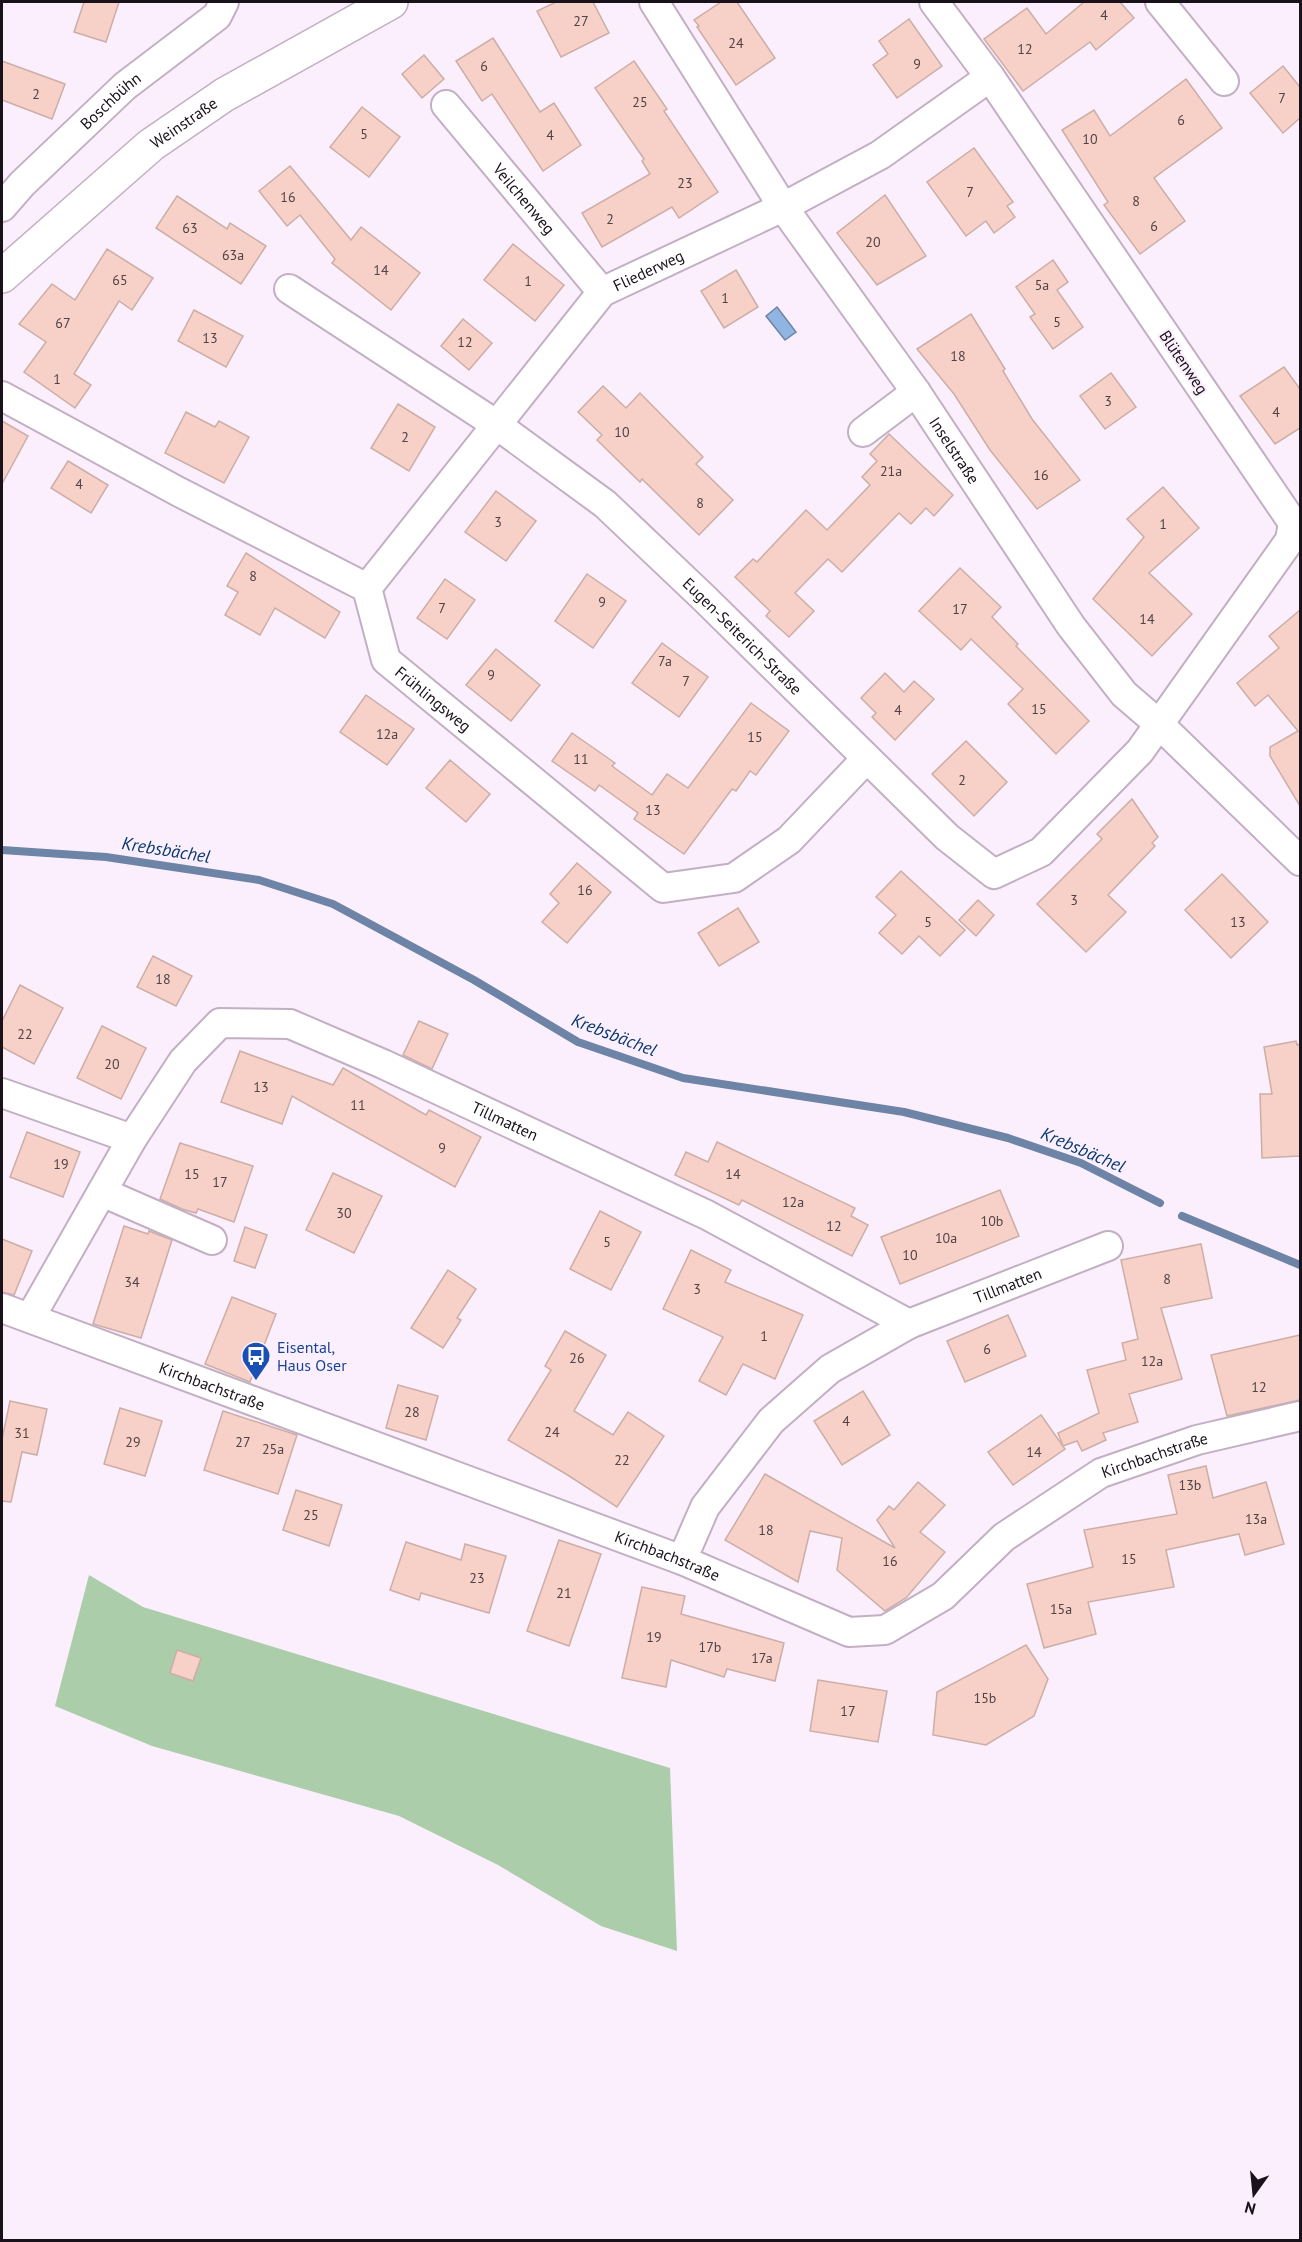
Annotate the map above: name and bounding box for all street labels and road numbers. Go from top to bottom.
street label: Boschbühn [76,68,145,133]
street label: Weinstraße [146,93,221,153]
street label: Veilchenweg [488,158,559,238]
street label: Fliederweg [610,245,687,295]
street label: Blütenweg [1155,326,1213,398]
street label: Inselstraße [925,413,984,488]
street label: Eugen-Seiterich-Straße [679,573,806,699]
street label: Frühlingsweg [391,662,475,736]
street label: Tillmatten [468,1097,541,1145]
street label: Tillmatten [971,1263,1044,1308]
street label: Kirchbachstraße [156,1357,268,1415]
street label: Kirchbachstraße [1099,1428,1210,1482]
street label: Kirchbachstraße [612,1526,723,1585]

